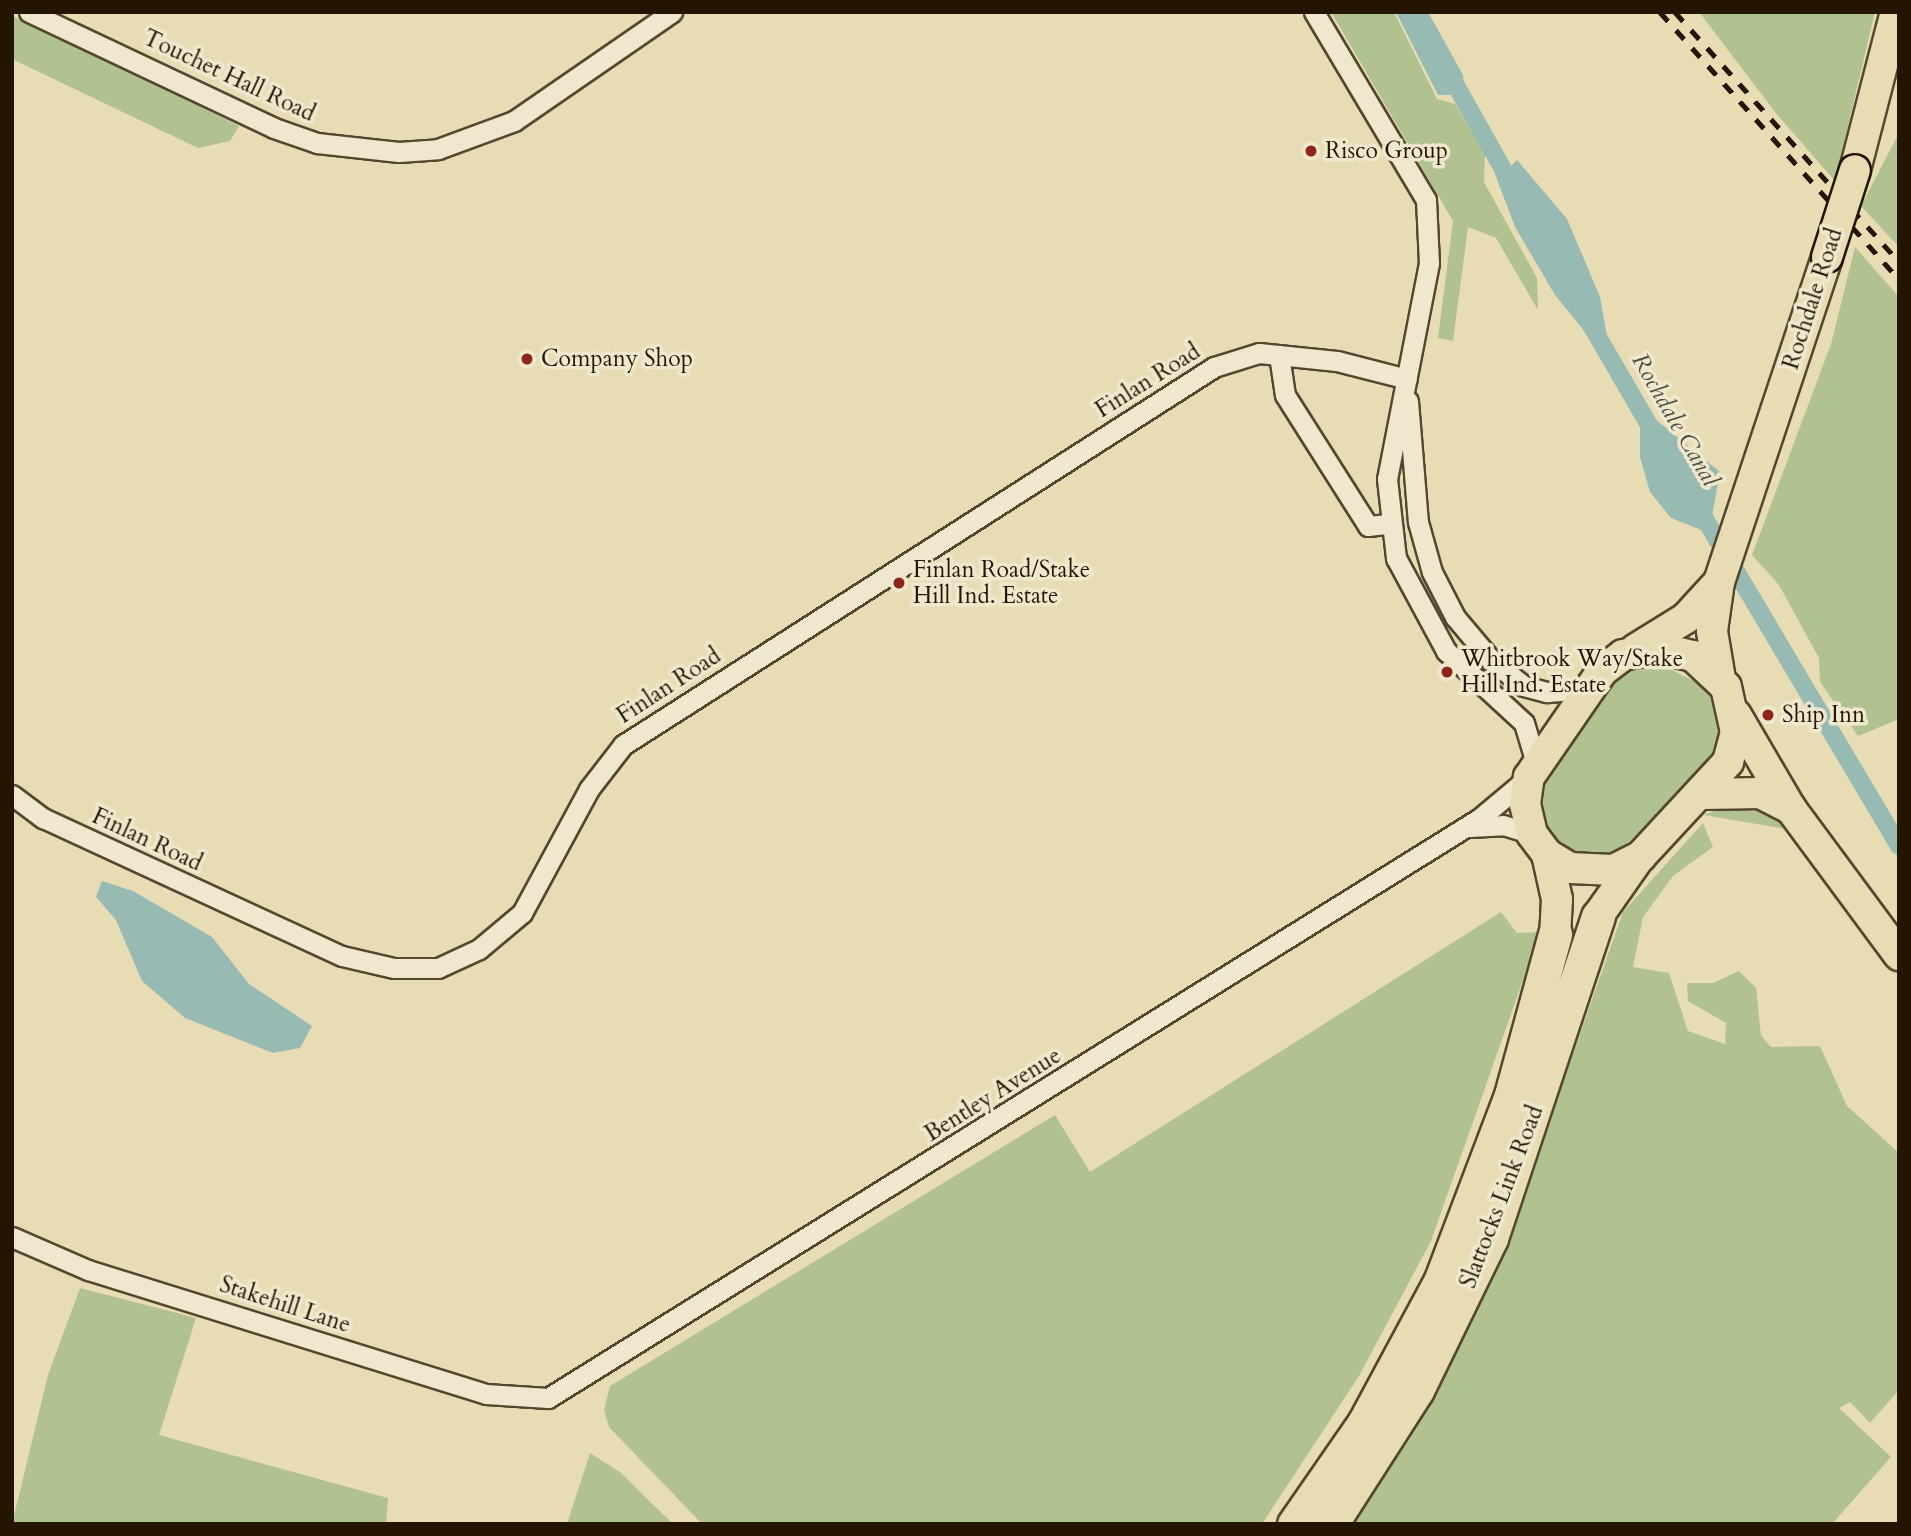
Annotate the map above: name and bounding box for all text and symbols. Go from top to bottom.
street label: Touchet Hall Road [139,24,319,128]
place label: Risco Group [1325,137,1448,165]
marker: Risco Group [1303,143,1319,159]
street label: Rochdale Road [1777,225,1849,373]
street label: Finlan Road [1091,338,1205,424]
place label: Company Shop [541,345,693,373]
water label: Rochdale Canal [1625,348,1725,492]
marker: Company Shop [519,351,535,367]
place label: Finlan Road/Stake Hill Ind. Estate [913,556,1090,610]
marker: Finlan Road/Stake Hill Ind. Estate [891,575,907,591]
street label: Finlan Road [612,642,726,730]
place label: Whitbrook Way/Stake Hill Ind. Estate [1461,645,1683,699]
marker: Whitbrook Way/Stake Hill Ind. Estate [1439,664,1455,680]
place label: Ship Inn [1782,701,1865,729]
marker: Ship Inn [1760,707,1776,723]
street label: Finlan Road [88,803,206,877]
street label: Bentley Avenue [920,1042,1066,1148]
street label: Slattocks Link Road [1454,1102,1550,1292]
street label: Stakehill Lane [216,1271,354,1339]

